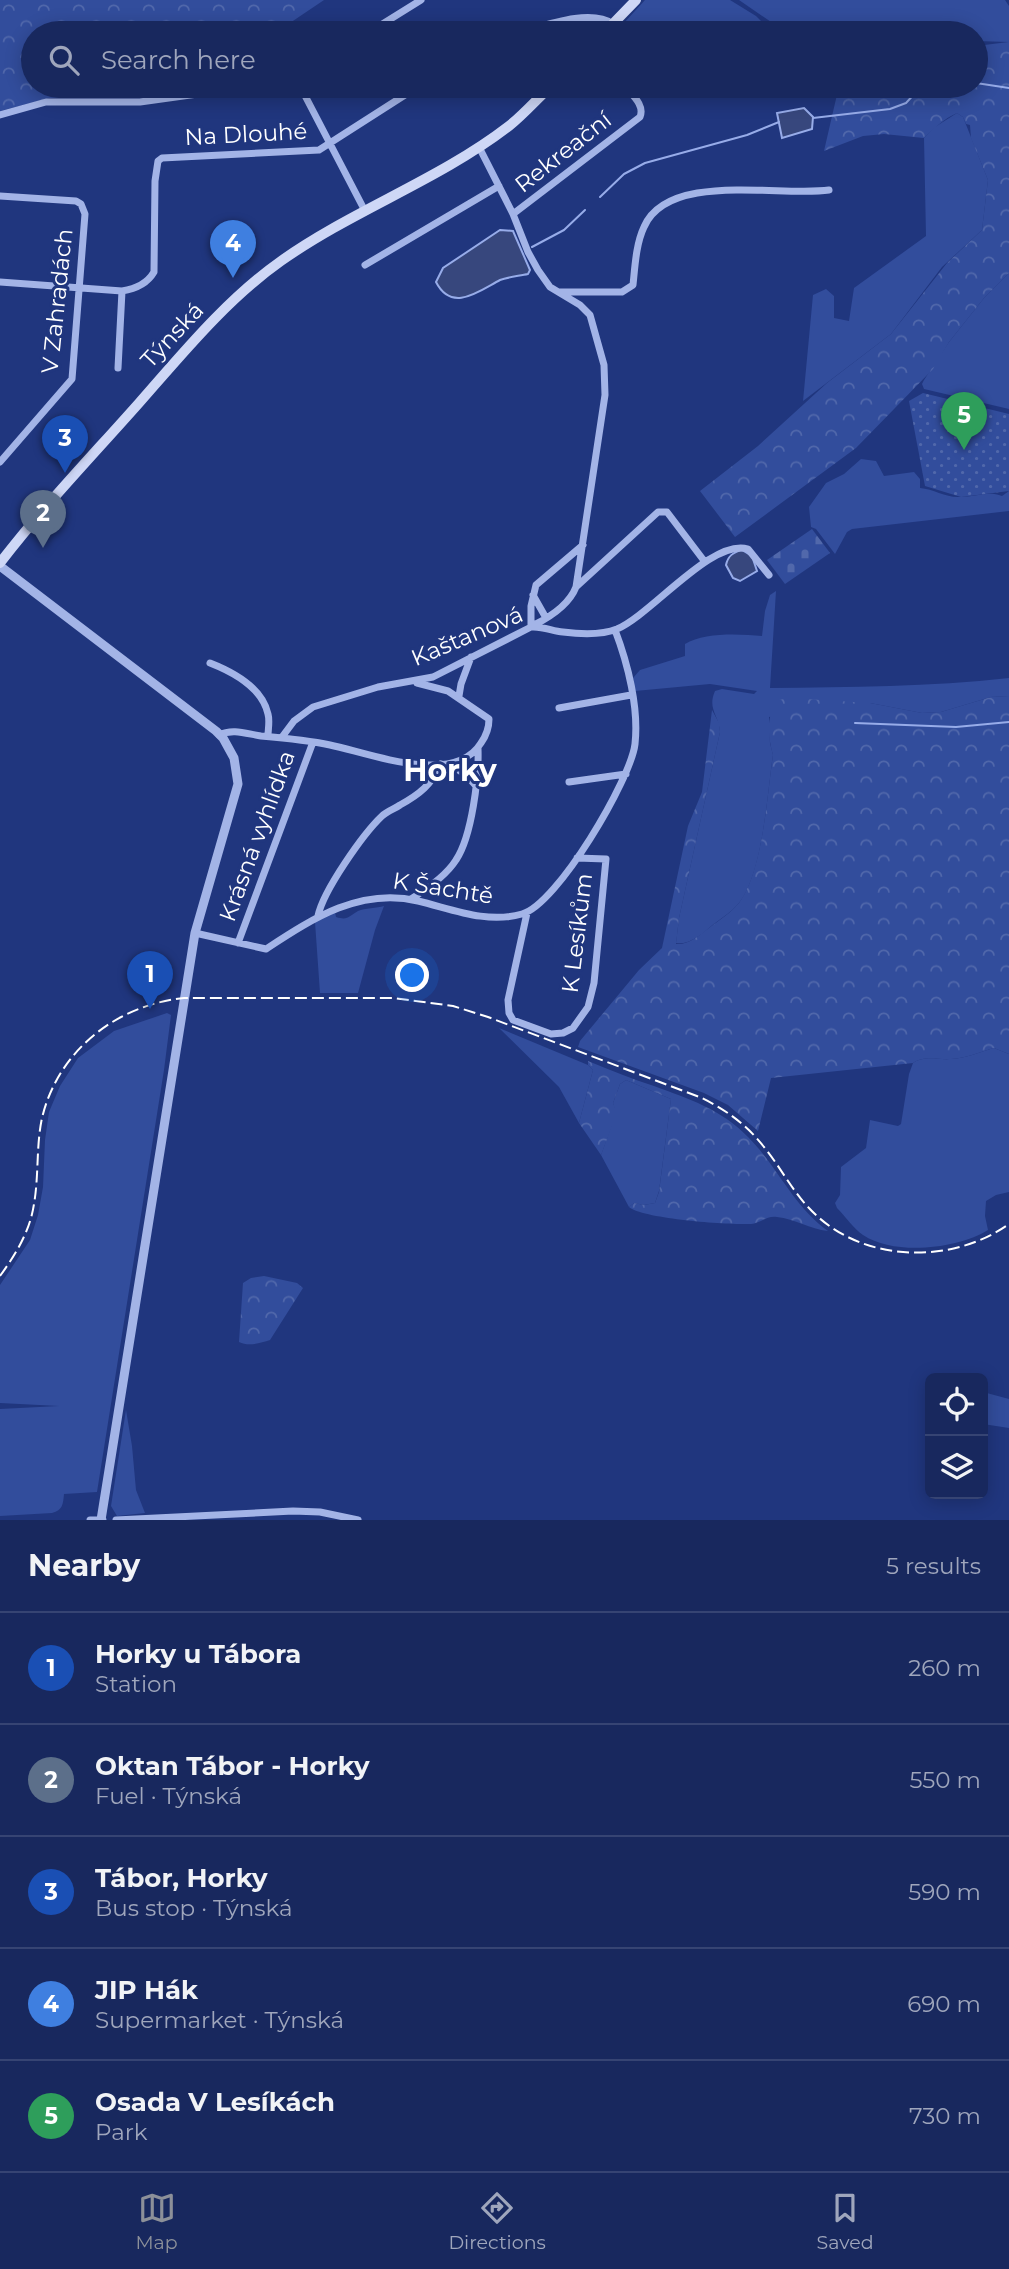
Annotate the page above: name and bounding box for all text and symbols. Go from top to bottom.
search box [21,21,988,98]
icon: search [45,41,83,79]
text: Search here [101,44,256,76]
street label: Rekreační [509,105,617,198]
street label: Na Dlouhé [184,117,308,151]
pin: 4 [210,220,256,278]
street label: V Zahradách [35,227,79,375]
street label: Týnská [135,296,209,374]
pin: 5 [941,392,987,450]
pin: 3 [42,415,88,473]
pin: 2 [20,490,66,548]
street label: Kaštanová [407,600,527,672]
street label: Krásná vyhlídka [213,747,301,925]
district label: Horky [403,752,498,789]
street label: K Šachtě [391,866,495,910]
street label: K Lesíkům [556,872,598,994]
pin: 1 [127,951,173,1009]
your location [395,958,429,992]
map controls [925,1373,988,1499]
button: locate [925,1373,988,1436]
button: layers [925,1436,988,1499]
text: Nearby [28,1547,140,1584]
text: 5 results [886,1552,981,1580]
text: Horky u Tábora [95,1638,301,1670]
text: 1 [46,1654,56,1682]
text: 260 m [908,1654,981,1682]
text: Station [95,1670,177,1698]
text: Oktan Tábor - Horky [95,1750,370,1782]
text: 2 [44,1766,58,1794]
text: 550 m [909,1766,981,1794]
text: Fuel · Týnská [95,1782,242,1810]
text: Tábor, Horky [95,1862,268,1894]
text: 3 [44,1878,58,1906]
text: 590 m [908,1878,981,1906]
text: Bus stop · Týnská [95,1894,293,1922]
text: JIP Hák [95,1974,198,2006]
text: 4 [43,1990,59,2018]
text: 690 m [907,1990,981,2018]
text: Supermarket · Týnská [95,2006,344,2034]
text: Osada V Lesíkách [95,2086,335,2118]
text: 5 [44,2102,58,2130]
text: 730 m [909,2102,981,2130]
text: Park [95,2118,148,2146]
tab: Map [135,2189,178,2254]
tab: Directions [448,2189,546,2254]
tab: Saved [817,2189,874,2254]

